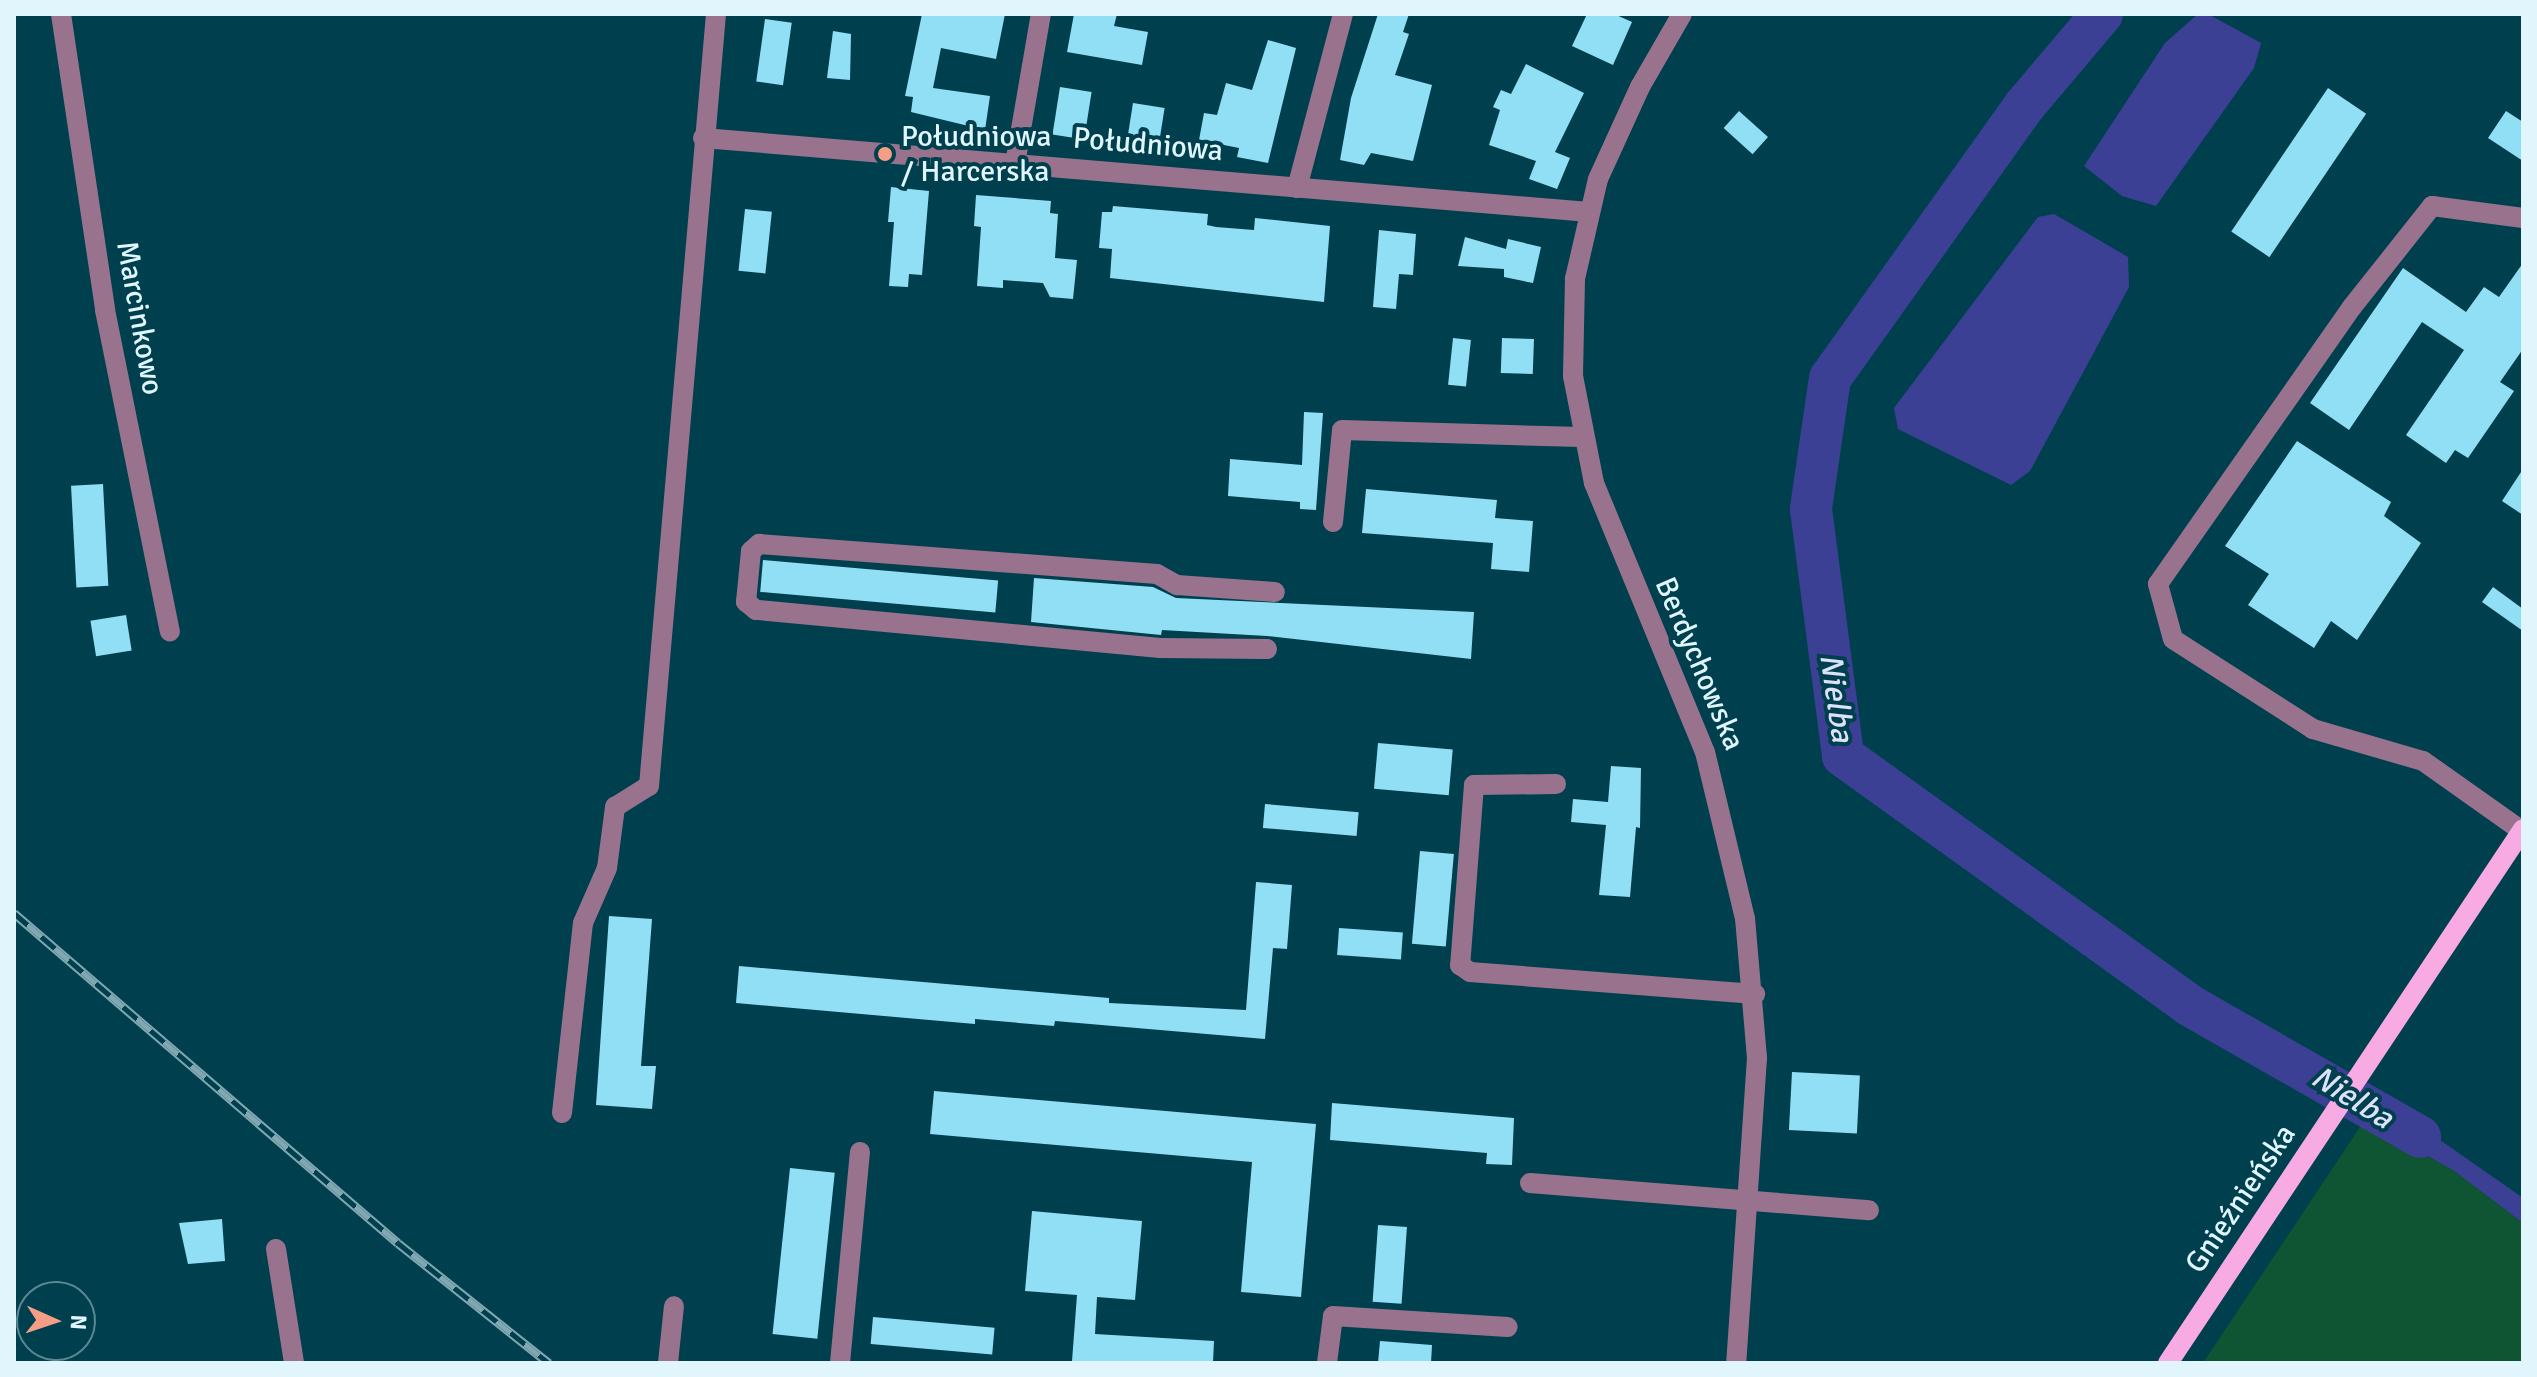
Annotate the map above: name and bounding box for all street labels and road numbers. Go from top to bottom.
street label: Południowa [1071,121,1225,169]
street label: Marcinkowo [108,238,170,398]
street label: Berdychowska [1646,572,1752,756]
street label: Gnieźnieńska [2178,1118,2304,1280]

